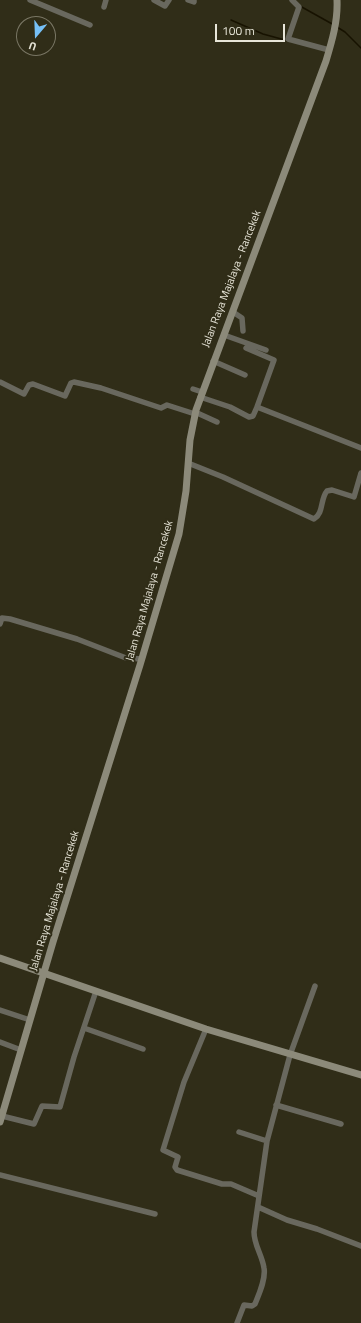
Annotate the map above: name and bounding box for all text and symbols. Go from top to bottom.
north arrow [16,16,56,56]
scale bar [217,16,287,42]
text: 100 m [222,21,255,40]
text: U [26,38,38,55]
street label: Jalan Raya Majalaya - Rancekek [200,209,264,349]
street label: Jalan Raya Majalaya - Rancekek [124,519,176,663]
street label: Jalan Raya Majalaya - Rancekek [27,829,83,973]

